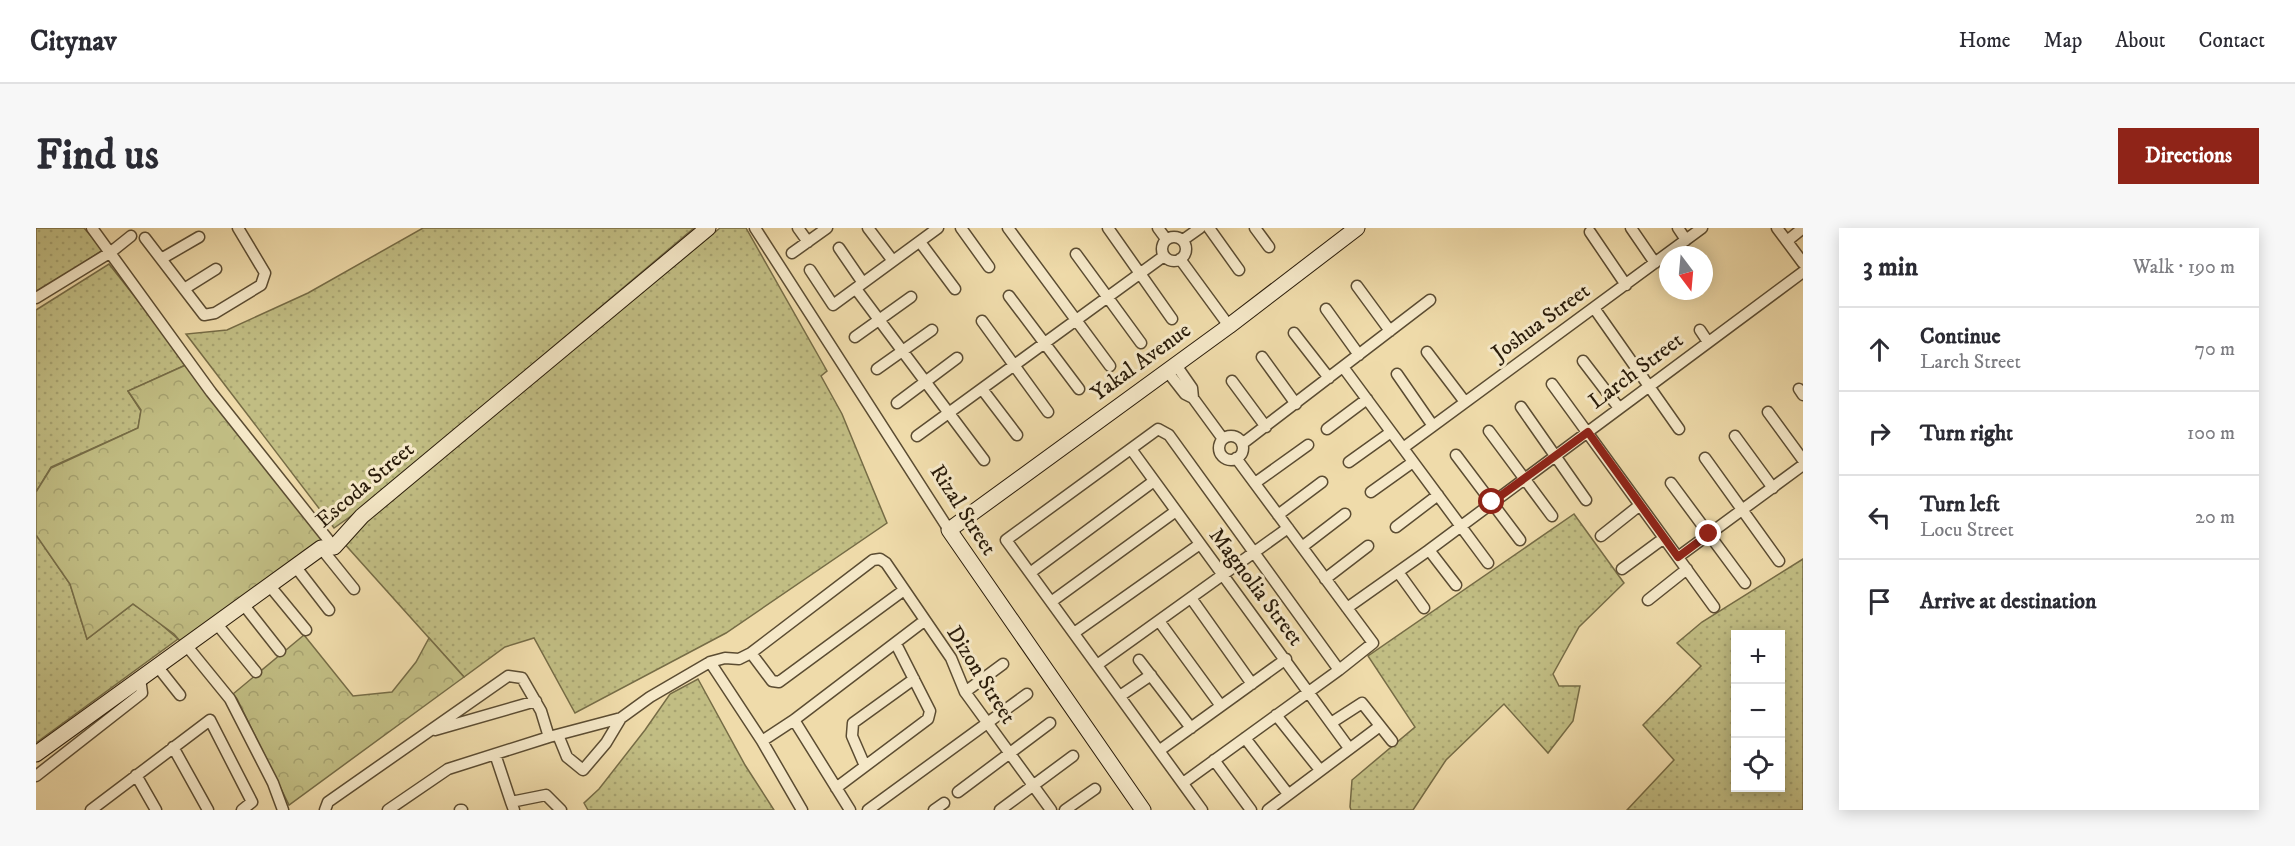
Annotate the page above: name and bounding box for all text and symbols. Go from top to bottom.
text: Citynav [30,24,117,59]
text: Home [1959,28,2011,54]
text: Map [2044,28,2082,54]
text: About [2115,28,2166,54]
text: Contact [2199,28,2265,54]
button: Directions [2118,128,2259,184]
text: Find us [36,130,159,182]
north arrow [1659,246,1713,300]
text: 3 min [1863,251,1918,284]
text: Walk · 190 m [2133,255,2235,280]
street label: Joshua Street [1485,277,1595,368]
street label: Yakal Avenue [1086,317,1196,407]
text: Continue [1920,323,2001,350]
street label: Larch Street [1584,327,1688,415]
icon: ahead [1863,333,1896,366]
text: 70 m [2194,337,2235,362]
text: Larch Street [1920,350,2021,375]
icon: right [1863,417,1896,450]
text: Turn right [1920,420,2013,447]
text: 100 m [2187,421,2235,446]
street label: Escoda Street [310,436,420,534]
street label: Rizal Street [924,460,1002,560]
route start [1478,488,1504,514]
text: Turn left [1920,491,2000,518]
icon: left [1863,501,1896,534]
text: 20 m [2195,505,2235,530]
text: Locu Street [1920,518,2014,543]
route end [1695,520,1721,546]
street label: Magnolia Street [1203,523,1309,651]
icon: arrive [1863,585,1896,618]
text: Arrive at destination [1920,588,2097,615]
street label: Dizon Street [940,621,1022,729]
map controls [1731,630,1785,792]
button: + [1731,630,1785,684]
button: − [1731,684,1785,738]
button: locate [1731,738,1785,792]

